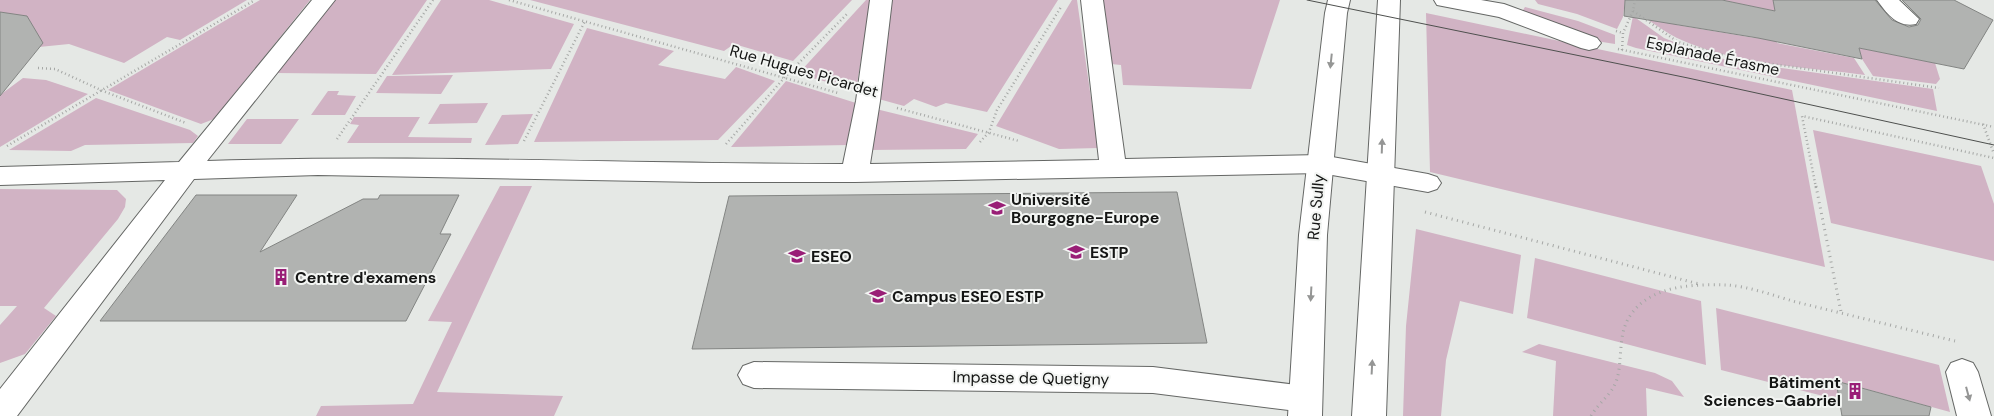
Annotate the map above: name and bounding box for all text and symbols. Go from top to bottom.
street label: Esplanade Érasme [1644,32,1782,80]
street label: Rue Hugues Picardet [727,40,881,102]
one-way arrow [1327,54,1335,70]
one-way arrow [1379,137,1387,153]
street label: Rue Sully [1303,173,1329,241]
place label: Université Bourgogne-Europe [1011,189,1159,228]
school or university icon: Université Bourgogne-Europe [987,198,1007,218]
school or university icon: ESTP [1066,242,1086,262]
place label: ESTP [1090,242,1128,263]
school or university icon: ESEO [787,246,807,266]
place label: ESEO [811,246,852,267]
building icon: Centre d'examens [271,267,291,287]
place label: Centre d'examens [295,267,436,288]
school or university icon: Campus ESEO ESTP [868,286,888,306]
place label: Campus ESEO ESTP [892,286,1044,307]
one-way arrow [1306,286,1314,302]
one-way arrow [1368,359,1376,375]
street label: Impasse de Quetigny [952,366,1110,390]
place label: Bâtiment Sciences-Gabriel [1704,372,1841,411]
building icon: Bâtiment Sciences-Gabriel [1845,381,1865,401]
one-way arrow [1964,387,1972,402]

